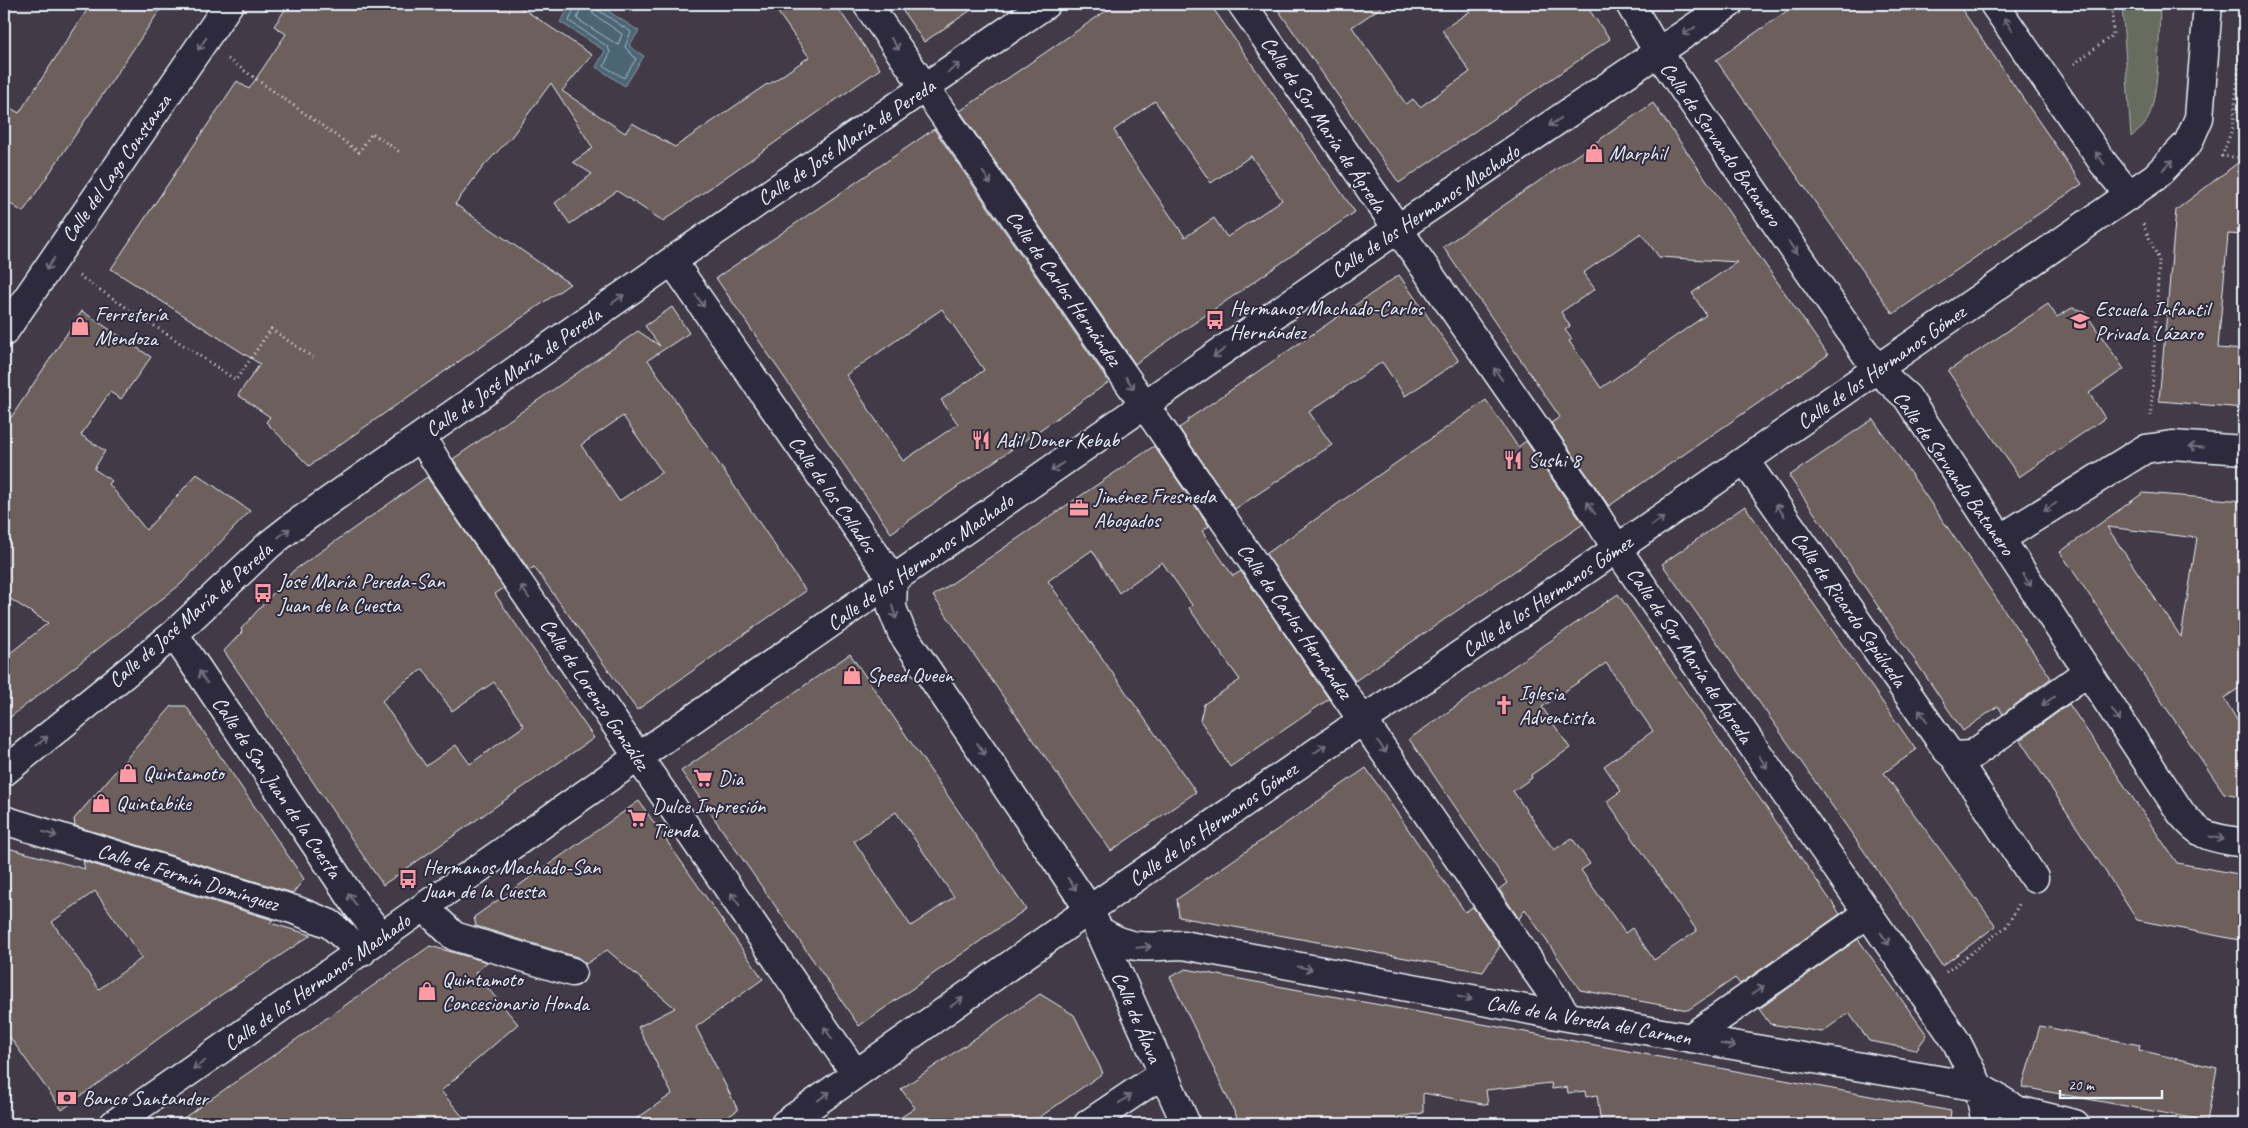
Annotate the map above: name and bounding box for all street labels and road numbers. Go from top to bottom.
street label: Calle de Sor María de Ágreda [1255,31,1393,218]
street label: Calle de Servando Batanero [1655,57,1788,233]
street label: Calle de José María de Pereda [752,72,941,211]
street label: Calle del Lago Constanza [55,88,178,247]
street label: Calle de los Hermanos Machado [1326,137,1526,284]
street label: Calle de Carlos Hernández [1001,205,1128,372]
street label: Calle de los Hermanos Gómez [1792,298,1972,435]
street label: Calle de José María de Pereda [420,301,607,443]
street label: Calle de Servando Batanero [1888,386,2021,562]
street label: Calle de los Collados [783,430,884,559]
street label: Calle de los Hermanos Machado [822,487,1020,636]
street label: Calle de Ricardo Sepúlveda [1786,526,1913,693]
street label: Calle de los Hermanos Gómez [1457,528,1639,663]
street label: Calle de José María de Pereda [103,536,279,693]
street label: Calle de Carlos Hernández [1232,538,1359,705]
street label: Calle de Sor María de Ágreda [1621,562,1759,749]
street label: Calle de Lorenzo González [535,613,657,777]
street label: Calle de San Juan de la Cuesta [207,691,348,884]
street label: Calle de los Hermanos Gómez [1124,755,1304,892]
street label: Calle de Fermín Domínguez [94,837,283,917]
street label: Calle de los Hermanos Machado [219,907,417,1056]
street label: Calle de Álava [1106,967,1169,1068]
street label: Calle de la Vereda del Carmen [1485,989,1694,1051]

